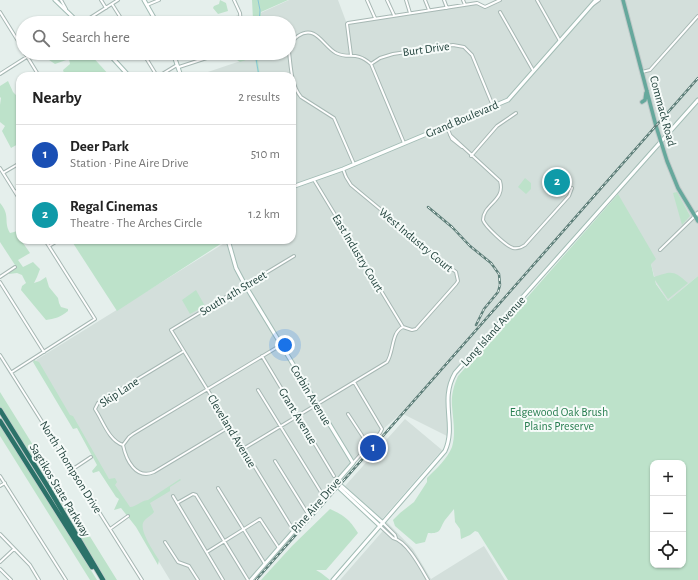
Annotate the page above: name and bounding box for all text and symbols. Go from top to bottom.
search box [16,16,296,60]
icon: search [30,27,52,49]
text: Search here [62,30,130,45]
street label: Burt Drive [402,40,450,58]
street label: Commack Road [648,75,678,147]
text: Nearby [32,89,82,106]
text: 2 results [238,91,280,104]
street label: Grand Boulevard [424,98,500,140]
text: Deer Park [70,139,129,154]
text: 1 [43,148,47,161]
text: 510 m [251,148,280,161]
text: Station · Pine Aire Drive [70,157,189,170]
pin: 2 [544,167,570,197]
text: Regal Cinemas [70,199,158,214]
street label: West Industry Court [376,206,455,275]
text: 2 [42,208,48,221]
text: 1.2 km [248,208,280,221]
street label: East Industry Court [329,212,386,294]
text: Theatre · The Arches Circle [70,217,202,230]
street label: South 4th Street [198,268,269,318]
street label: Long Island Avenue [458,294,528,368]
your location [275,335,295,355]
street label: Corbin Avenue [288,363,334,427]
street label: Skip Lane [97,375,141,409]
street label: Grant Avenue [277,386,319,446]
street label: Cleveland Avenue [205,392,259,470]
park label: Edgewood Oak Brush Plains Preserve [510,406,608,432]
street label: North Thompson Drive [38,419,104,515]
pin: 1 [360,433,386,463]
street label: Sagtikos State Parkway [27,441,93,539]
map controls [650,460,686,568]
button: + [650,460,686,496]
street label: Pine Aire Drive [289,475,343,535]
button: − [650,496,686,532]
button: locate [650,532,686,568]

